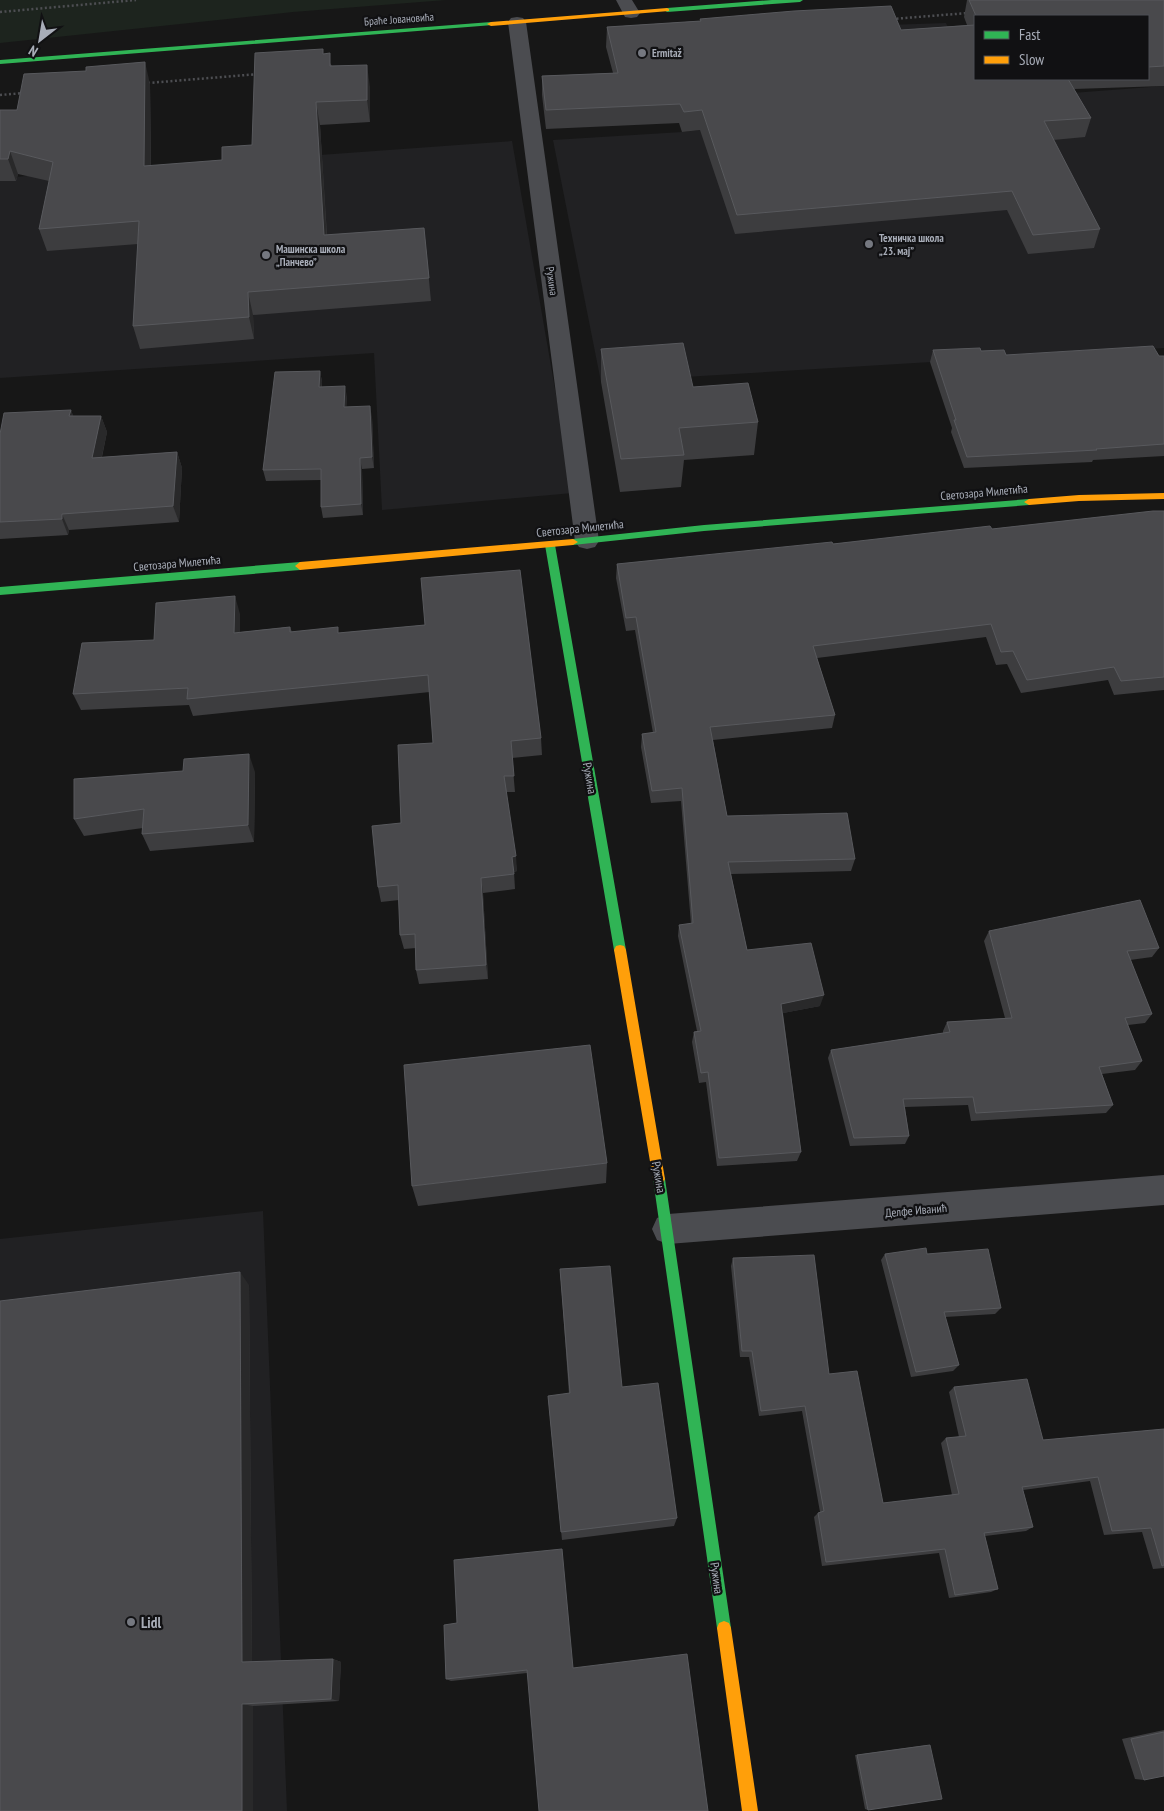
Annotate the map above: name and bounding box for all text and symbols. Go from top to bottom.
street label: Браће Јовановића [364,10,434,28]
north arrow [15,15,65,65]
legend [974,15,1149,80]
text: Fast [1019,25,1040,44]
text: N [25,41,41,61]
place label: Ermitaž [652,46,682,60]
marker: Ermitaž [636,47,648,59]
text: Slow [1019,50,1044,69]
place label: Техничка школа „23. мај” [879,231,944,258]
marker: Техничка школа „23. мај” [863,238,875,250]
place label: Машинска школа „Панчево” [276,242,346,269]
marker: Машинска школа „Панчево” [260,249,272,261]
street label: Ружина [543,266,561,296]
street label: Светозара Милетића [940,481,1029,503]
street label: Светозара Милетића [536,516,625,540]
street label: Светозара Милетића [133,552,222,574]
street label: Ружина [580,761,600,795]
street label: Ружина [649,1160,669,1194]
street label: Делфе Иванић [884,1200,948,1220]
street label: Ружина [707,1561,727,1595]
place label: Lidl [141,1613,161,1632]
marker: Lidl [125,1616,137,1628]

